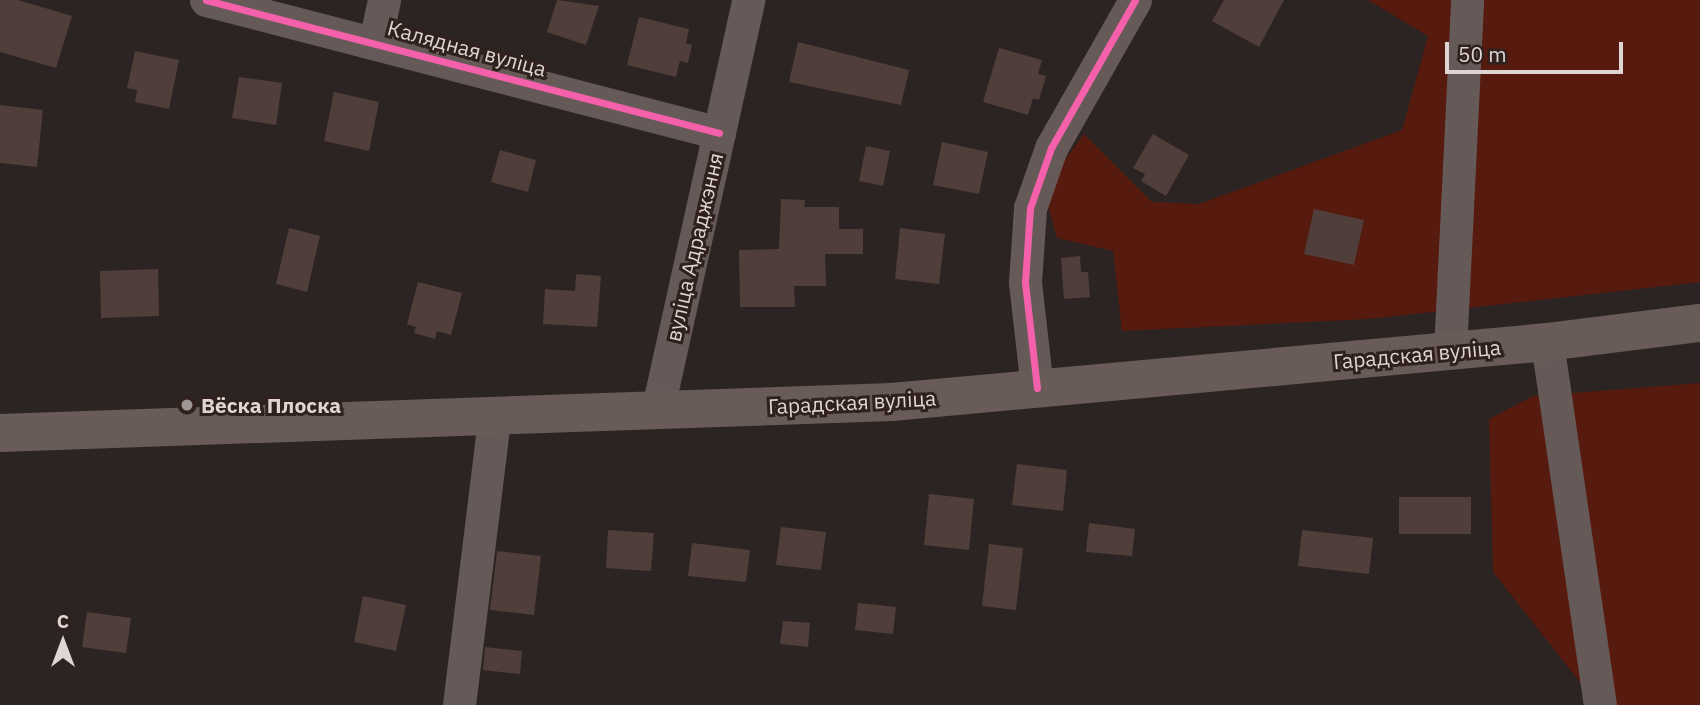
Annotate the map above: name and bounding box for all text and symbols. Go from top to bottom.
street label: Калядная вуліца [385,15,549,81]
scale bar [1448,28,1626,72]
text: 50 m [1458,40,1507,68]
street label: вуліца Адраджэння [660,150,728,344]
street label: Гарадская вуліца [1332,334,1502,374]
street label: Гарадская вуліца [767,385,937,419]
place label: Вёска Плоска [201,392,341,418]
marker: Вёска Плоска [179,397,195,413]
north arrow [28,607,98,677]
text: С [57,609,69,633]

